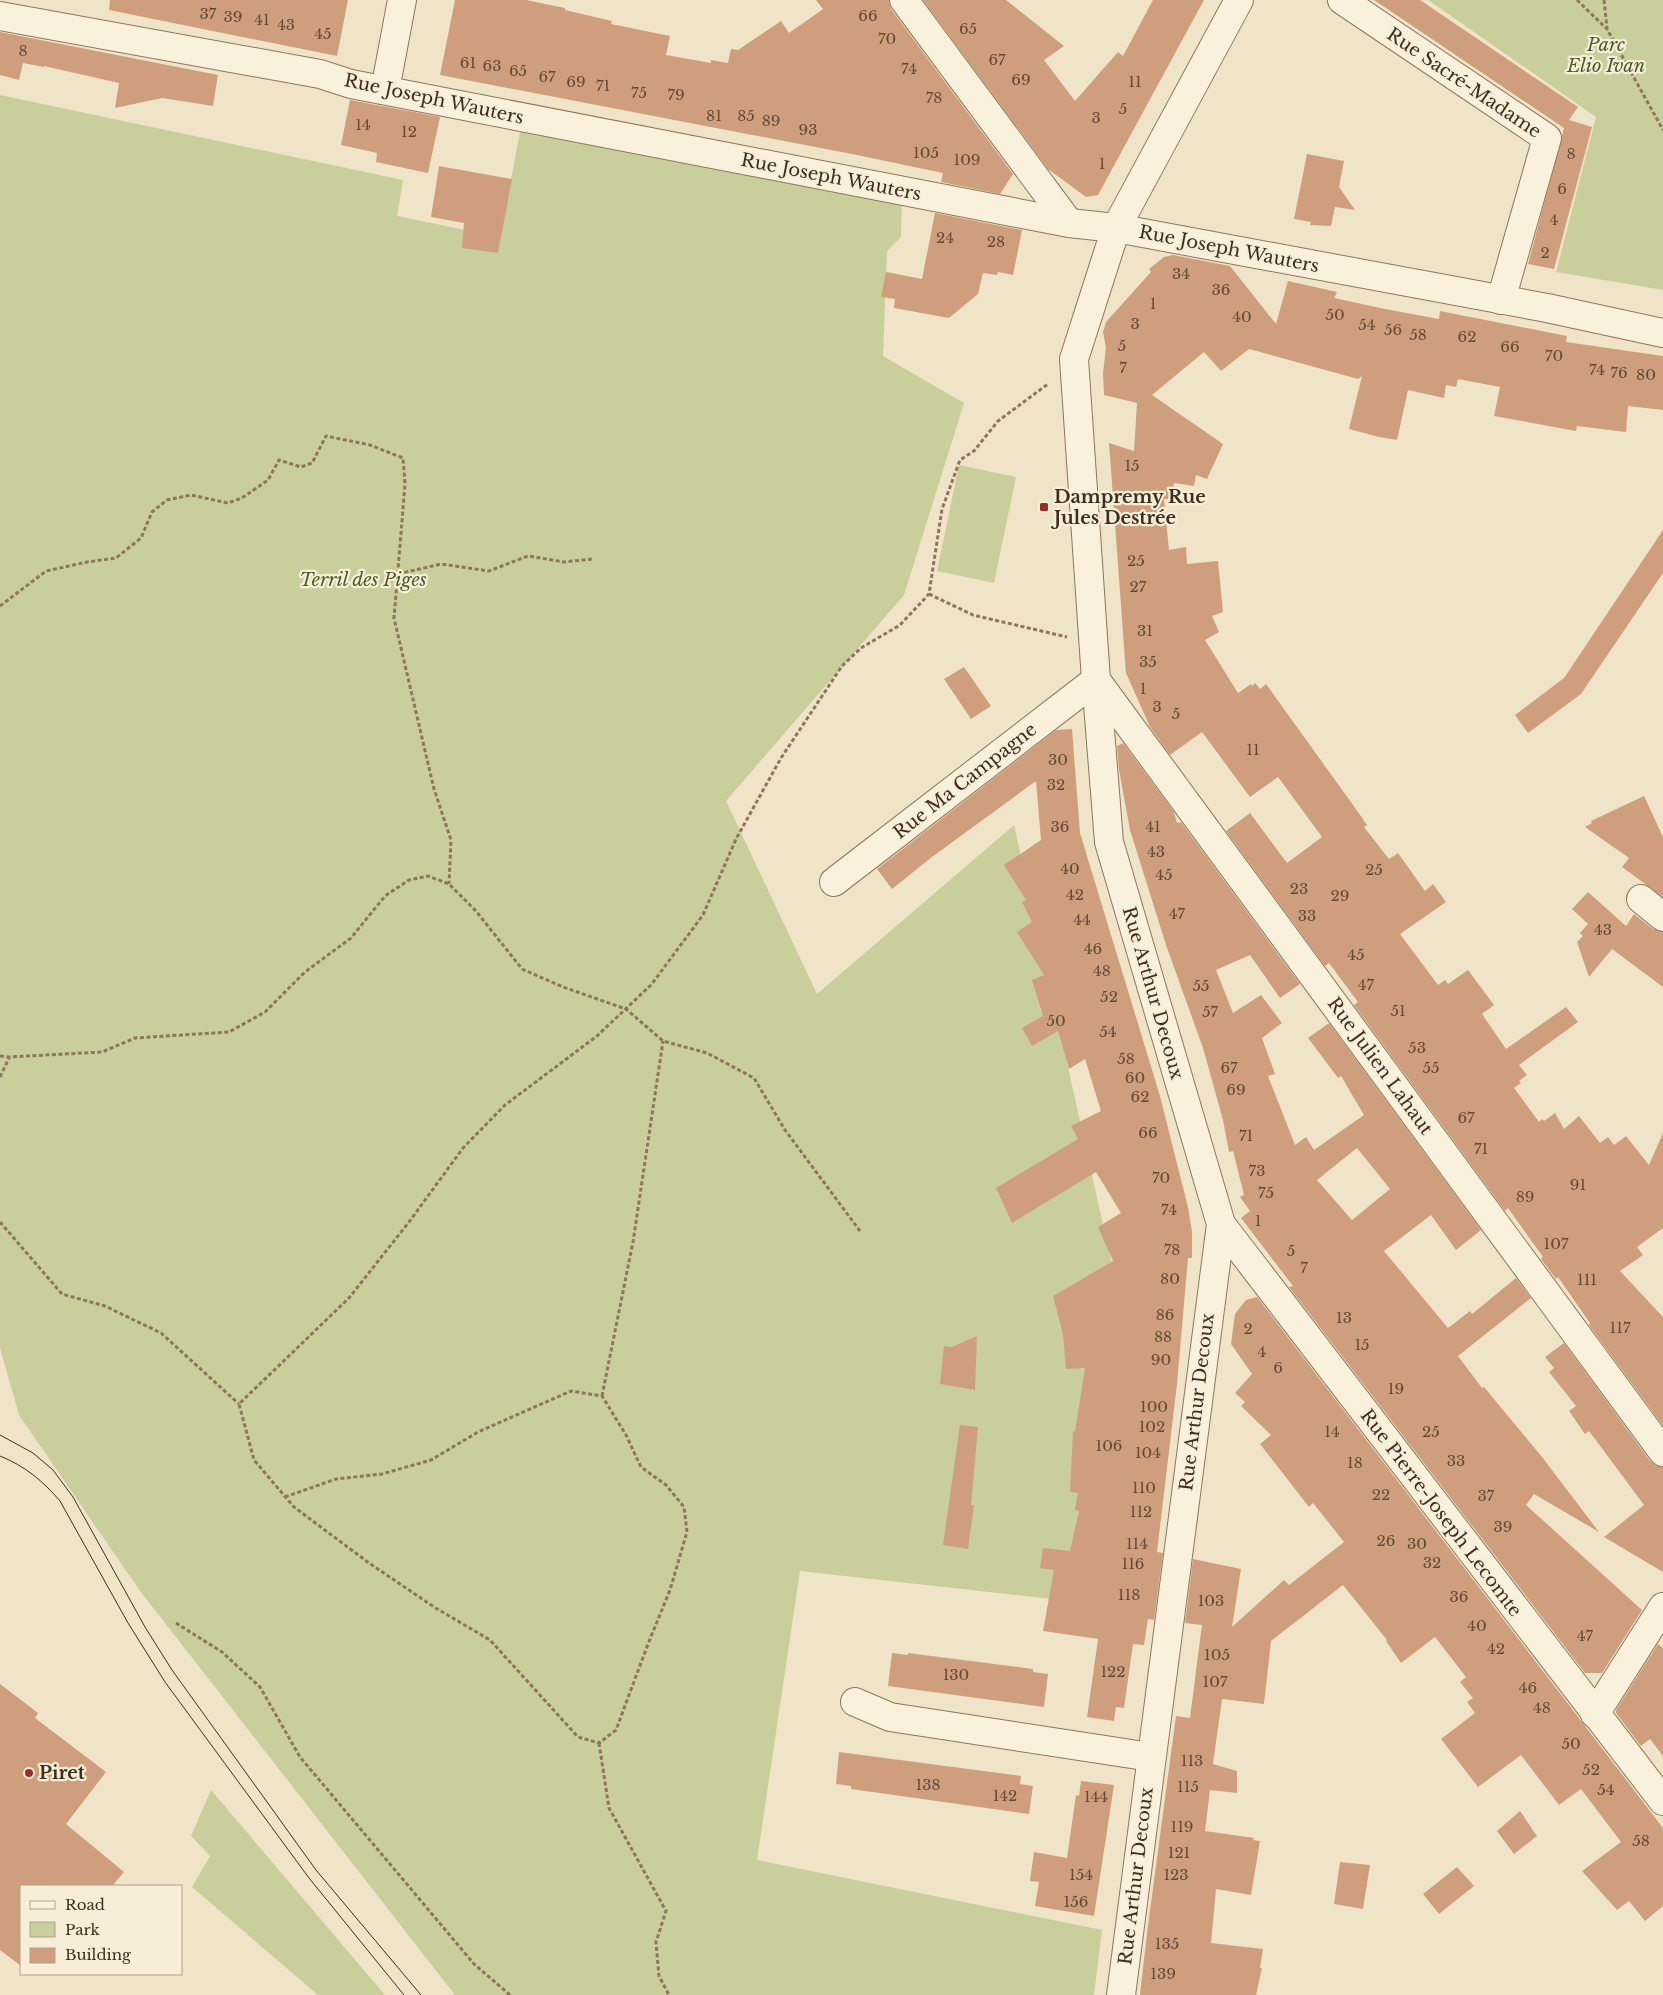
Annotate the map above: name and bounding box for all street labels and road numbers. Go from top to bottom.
street label: Rue Sacré-Madame [1383,23,1545,143]
street label: Rue Joseph Wauters [342,69,526,129]
street label: Rue Joseph Wauters [739,149,923,205]
street label: Rue Joseph Wauters [1137,221,1321,277]
street label: Rue Ma Campagne [889,718,1041,844]
street label: Rue Arthur Decoux [1118,904,1188,1082]
street label: Rue Julien Lahaut [1323,993,1437,1139]
street label: Rue Arthur Decoux [1175,1312,1219,1492]
street label: Rue Pierre-Joseph Lecomte [1356,1405,1526,1621]
street label: Rue Arthur Decoux [1114,1786,1158,1966]

